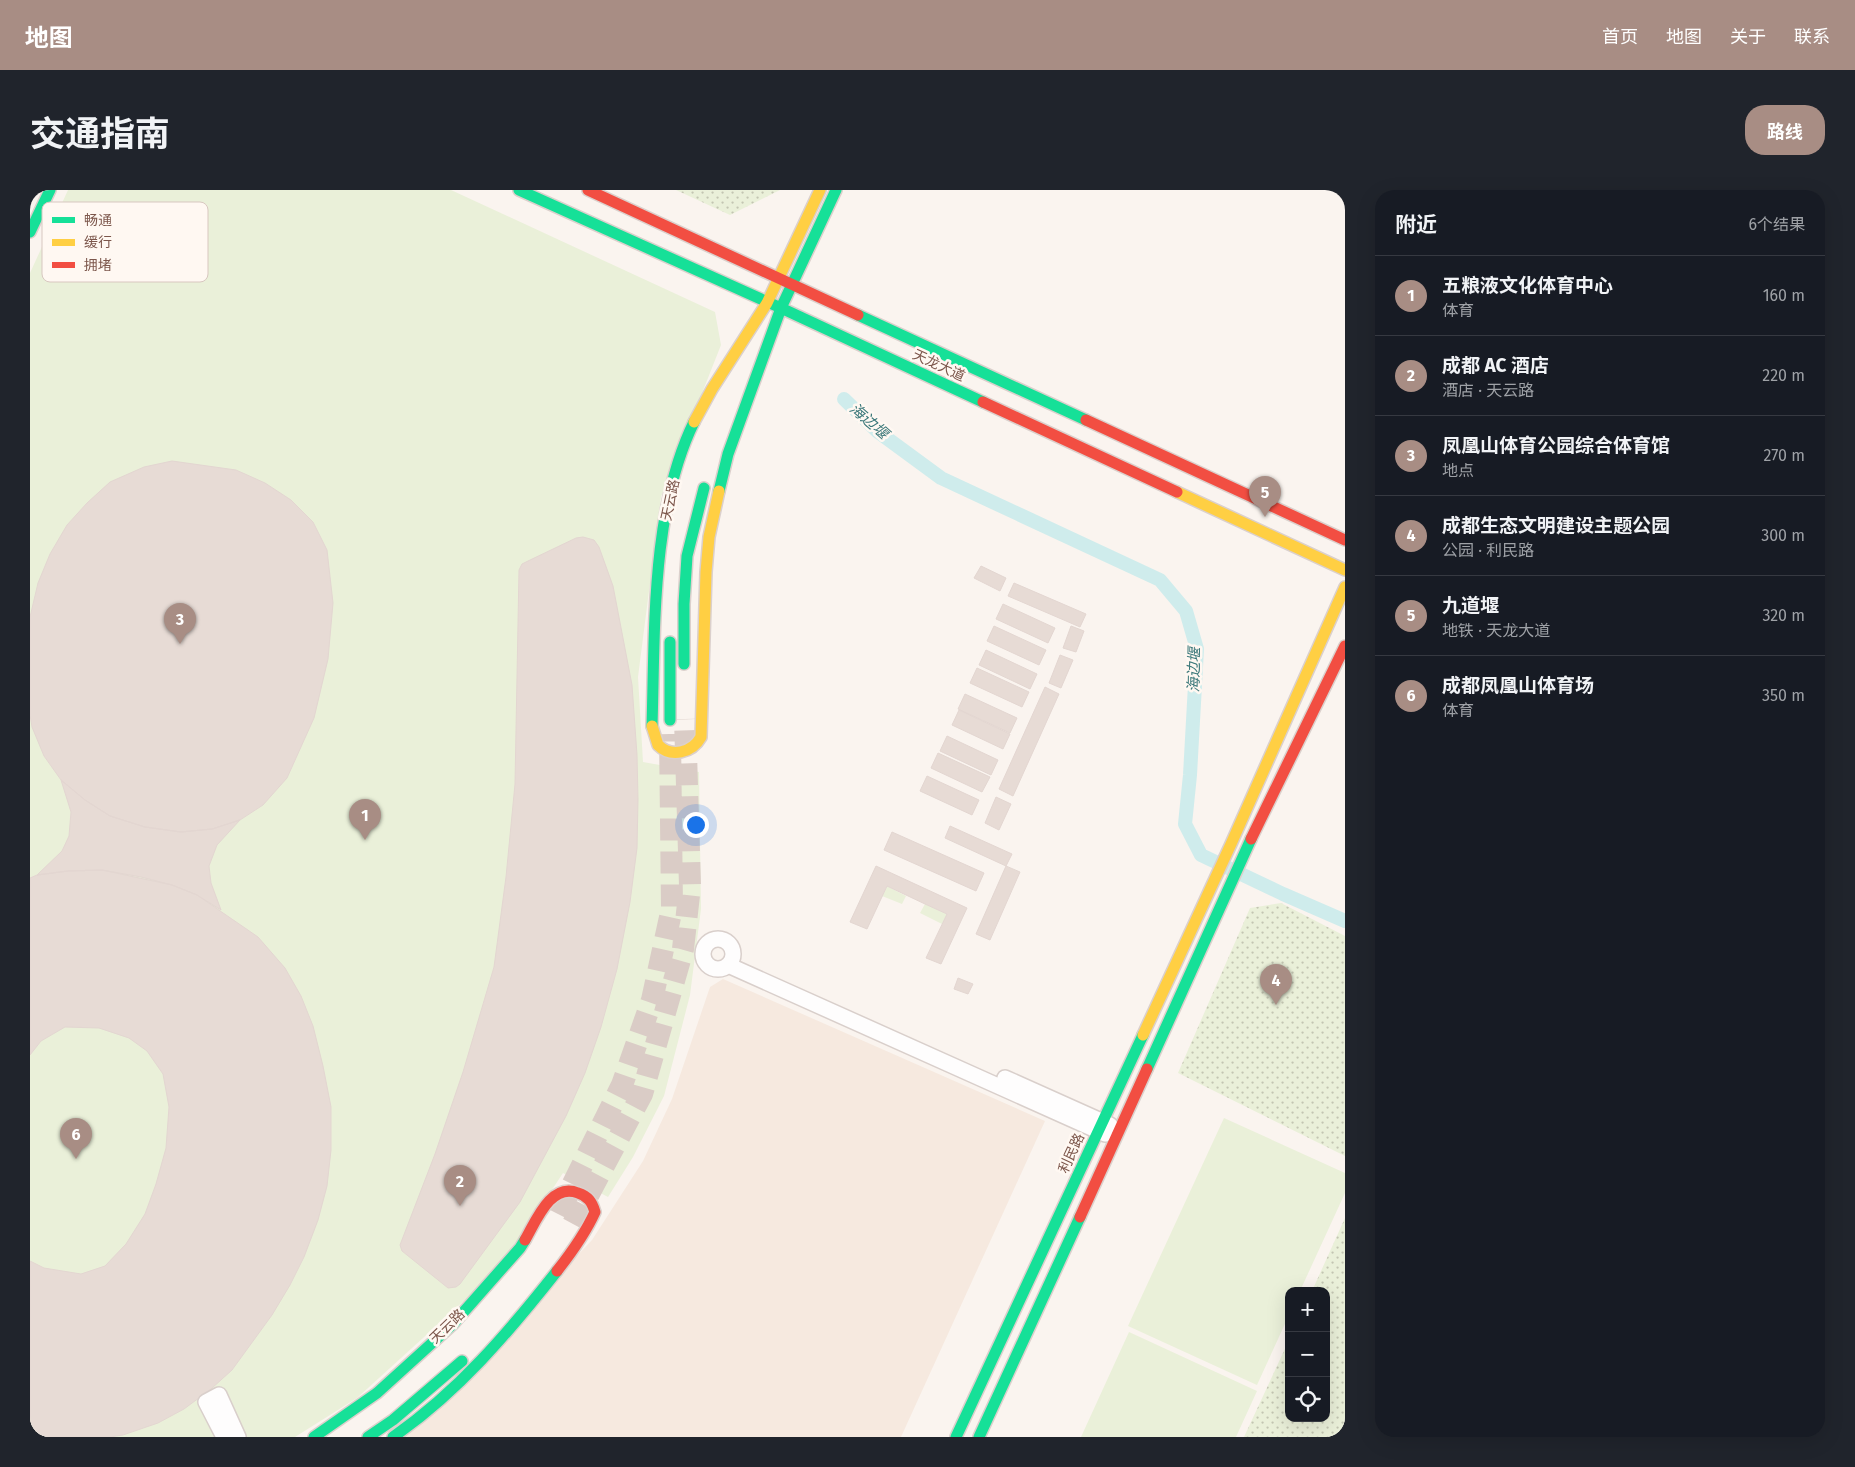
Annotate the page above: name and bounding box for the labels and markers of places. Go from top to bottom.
pin: 5 [1249,476,1281,517]
pin: 3 [164,603,196,644]
pin: 1 [349,799,381,840]
pin: 4 [1260,964,1292,1005]
pin: 6 [60,1118,92,1159]
pin: 2 [444,1165,476,1206]

